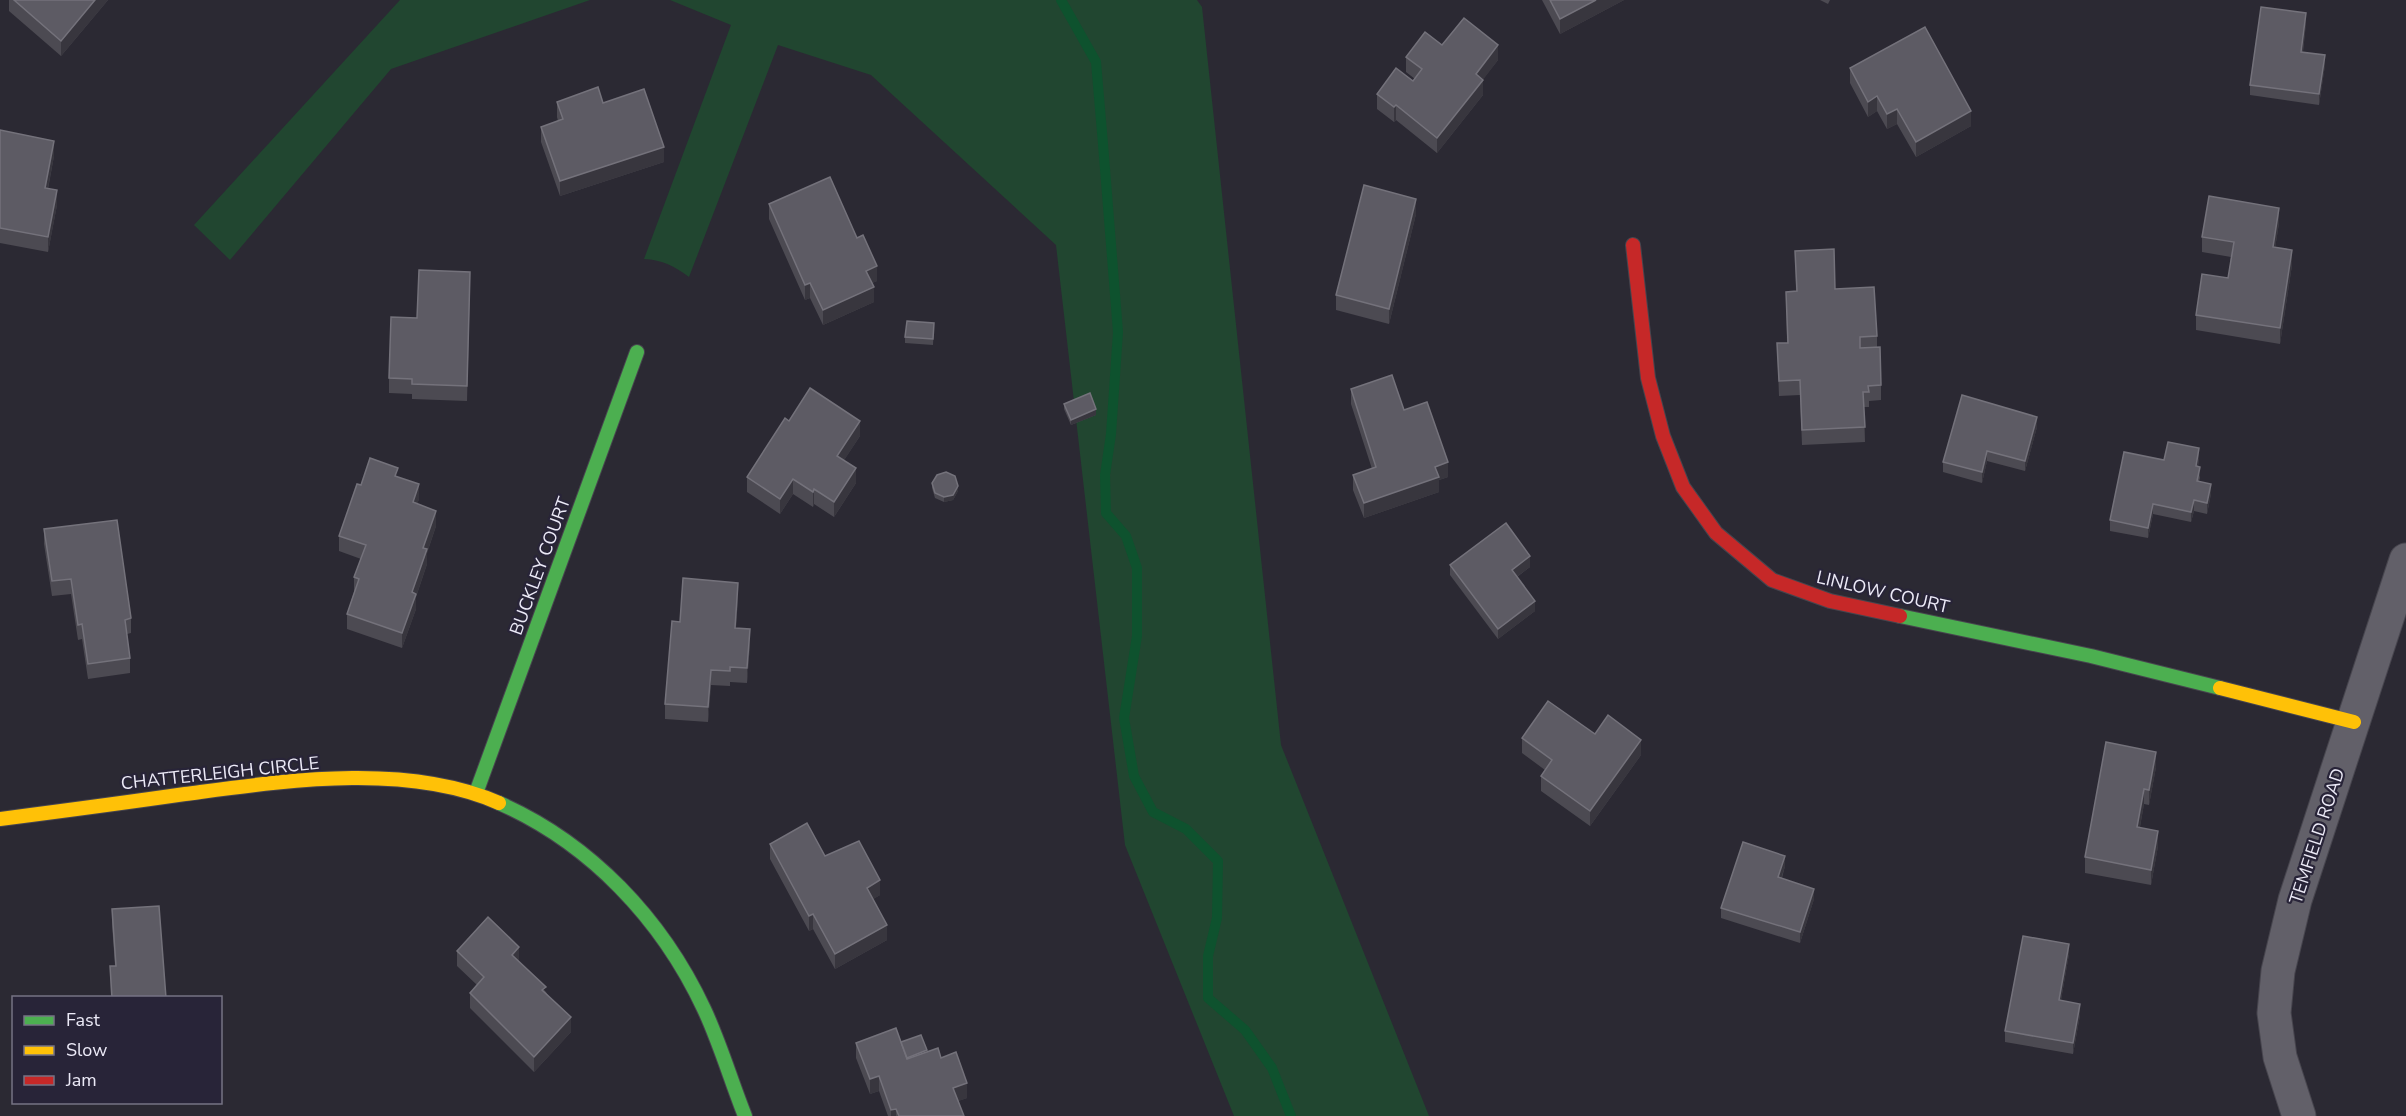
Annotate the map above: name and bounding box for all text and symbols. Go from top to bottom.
street label: BUCKLEY COURT [504,493,576,638]
street label: LINLOW COURT [1814,565,1952,619]
street label: CHATTERLEIGH CIRCLE [120,751,320,795]
street label: TEMFIELD ROAD [2284,765,2350,907]
legend [12,996,222,1104]
text: Fast [66,1008,101,1032]
text: Slow [66,1038,107,1062]
text: Jam [65,1068,97,1092]

